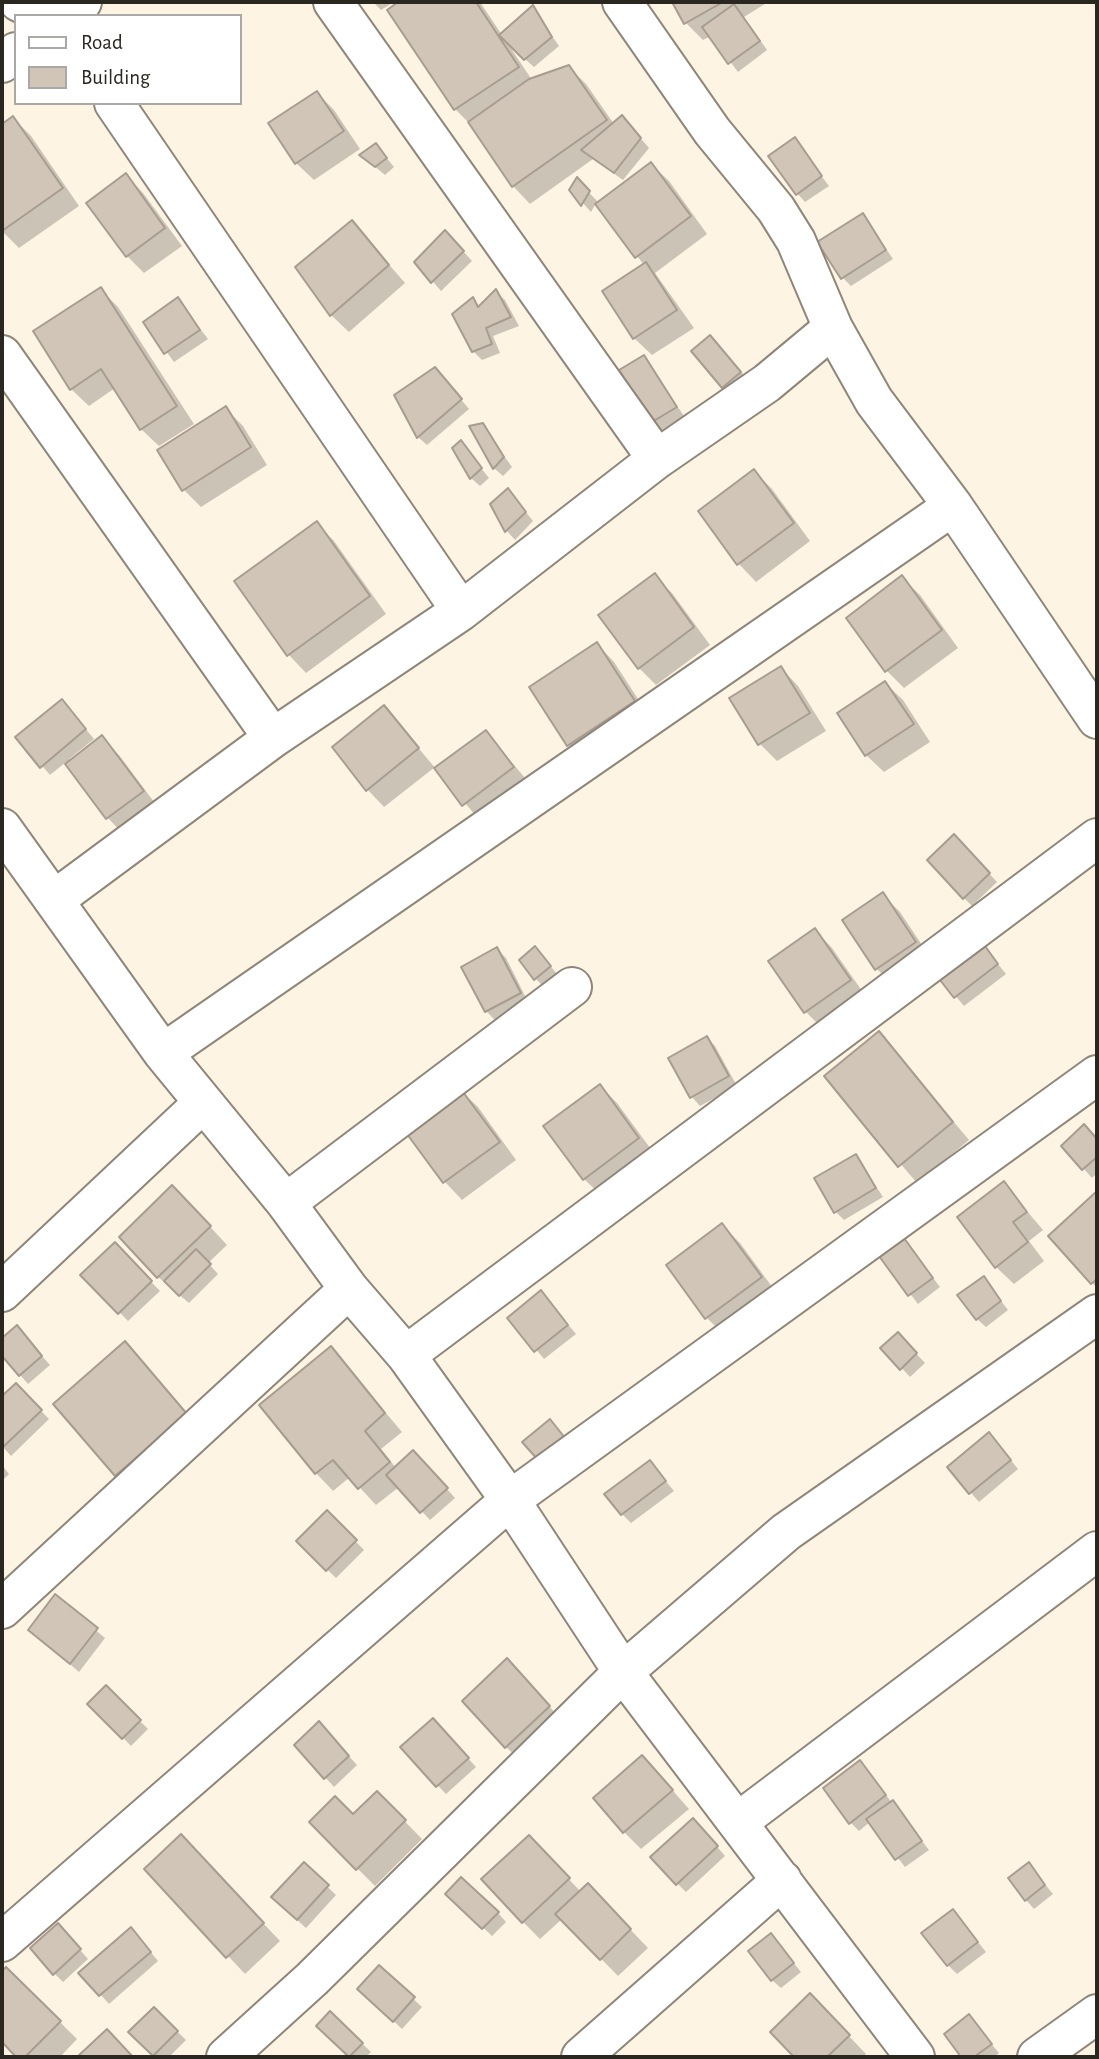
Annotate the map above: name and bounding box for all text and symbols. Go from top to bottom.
legend [14,14,242,105]
text: Road [81,32,123,53]
text: Building [81,67,150,88]

